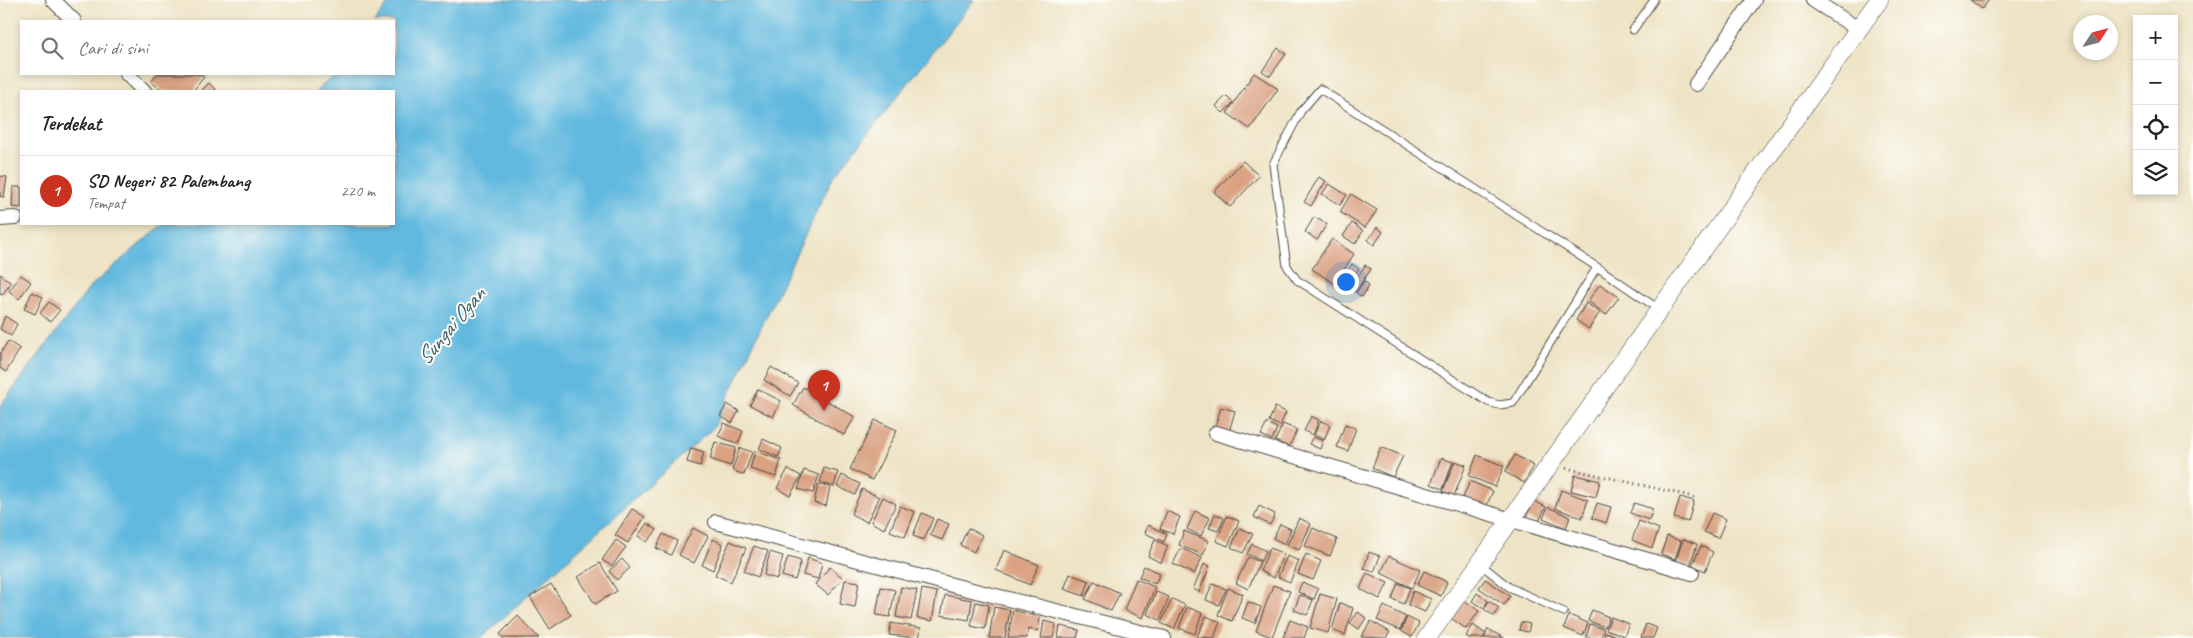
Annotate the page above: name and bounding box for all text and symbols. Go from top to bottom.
north arrow [2073,15,2118,60]
map controls [2133,15,2178,195]
button: + [2133,15,2178,60]
search box [20,20,395,75]
icon: search [38,34,66,62]
text: Cari di sini [78,36,148,60]
button: − [2133,60,2178,105]
button: locate [2133,105,2178,150]
text: Terdekat [40,110,101,136]
button: layers [2133,150,2178,195]
text: SD Negeri 82 Palembang [87,169,250,193]
text: 1 [52,181,60,201]
text: 220 m [341,181,375,201]
text: Tempat [87,193,125,213]
your location [1333,269,1359,295]
water label: Sungai Ogan [411,280,493,370]
pin: 1 [808,370,840,411]

